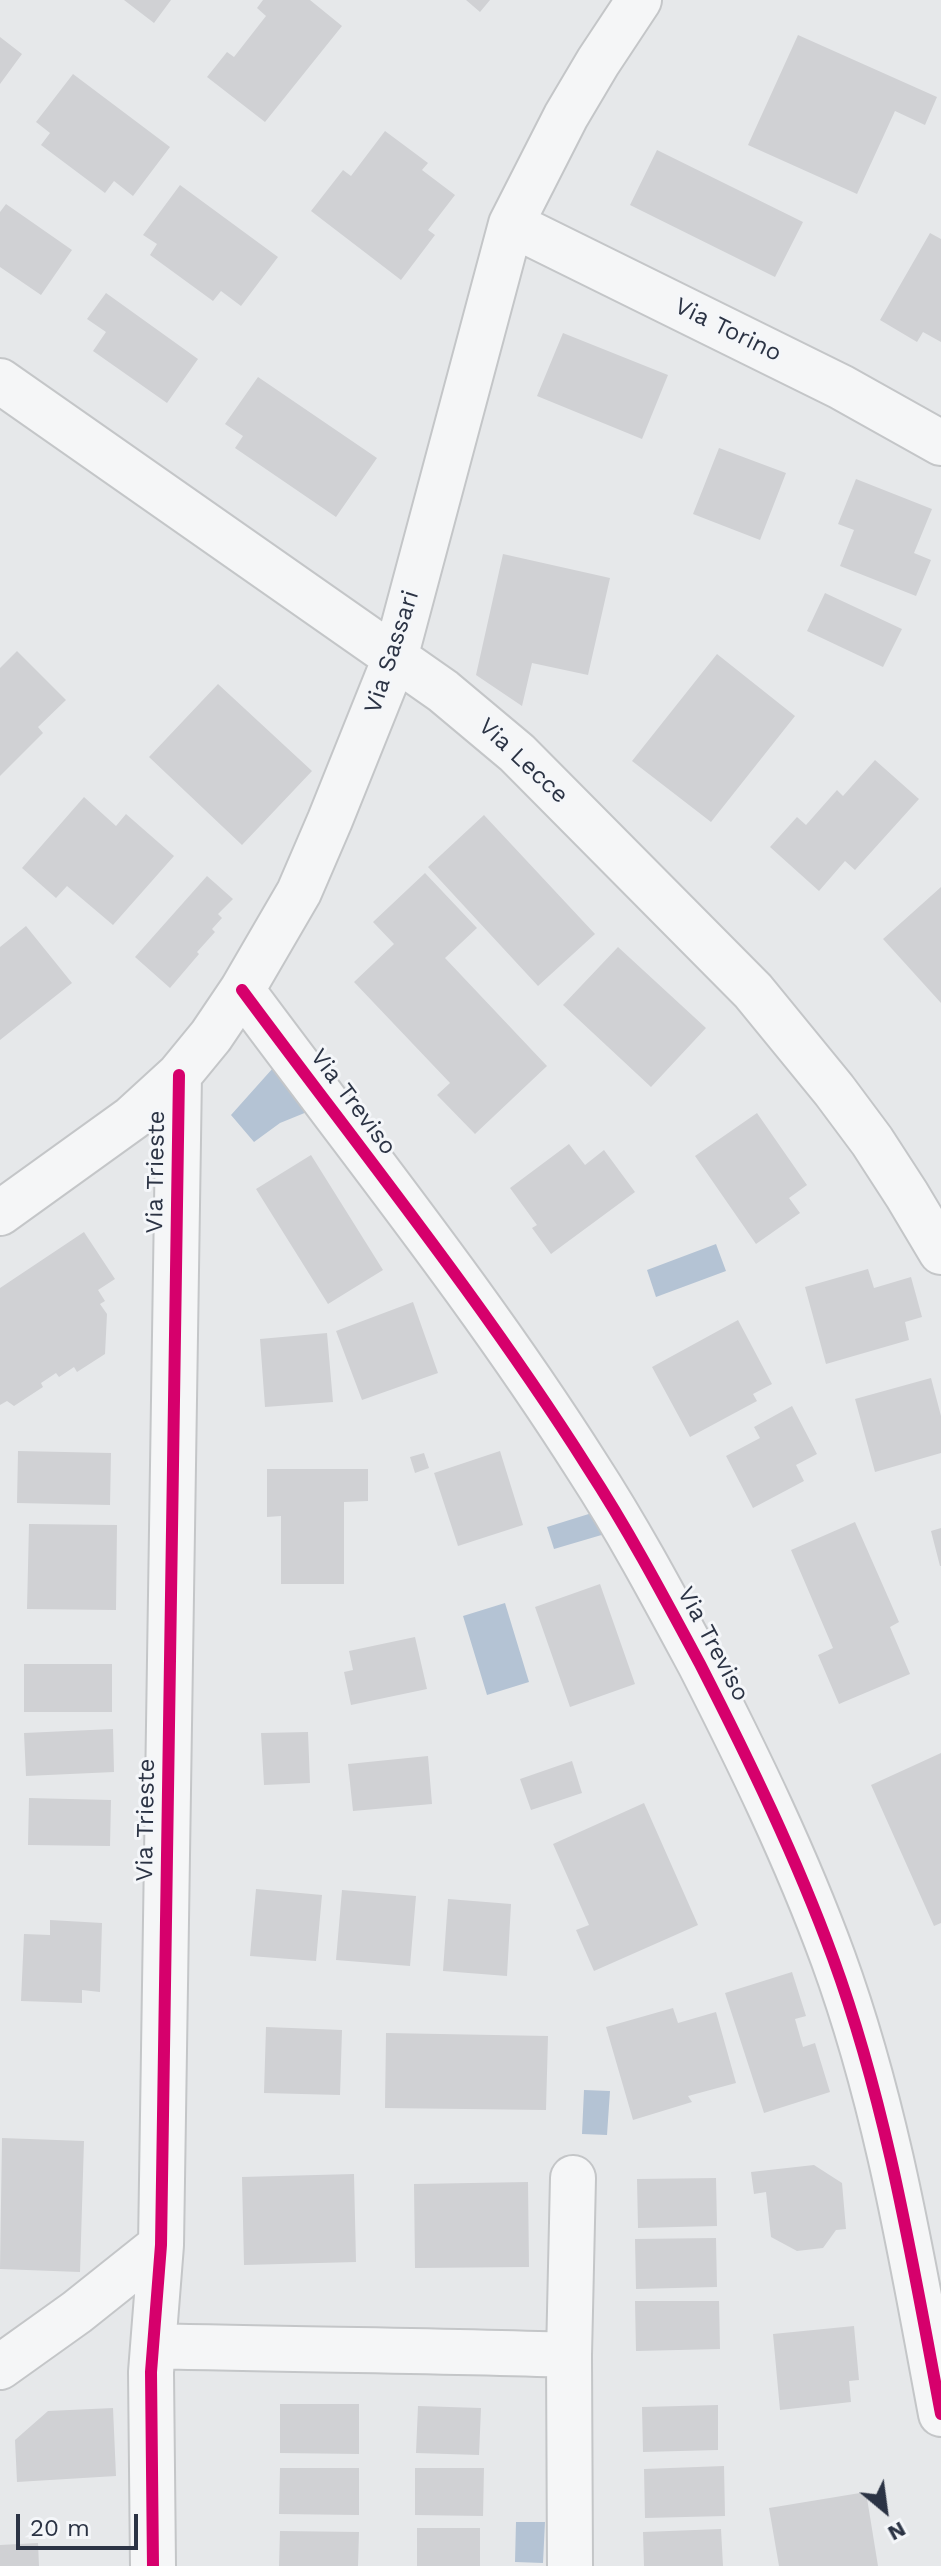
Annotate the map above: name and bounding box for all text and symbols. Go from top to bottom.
street label: Via Torino [670,292,786,368]
street label: Via Sassari [359,587,425,717]
street label: Via Lecce [472,712,574,810]
street label: Via Treviso [304,1043,402,1161]
street label: Via Trieste [141,1110,171,1234]
street label: Via Treviso [671,1582,755,1706]
street label: Via Trieste [131,1758,161,1882]
north arrow [845,2470,925,2550]
scale bar [20,2498,142,2548]
text: 20 m [30,2514,90,2542]
text: N [884,2517,910,2546]

